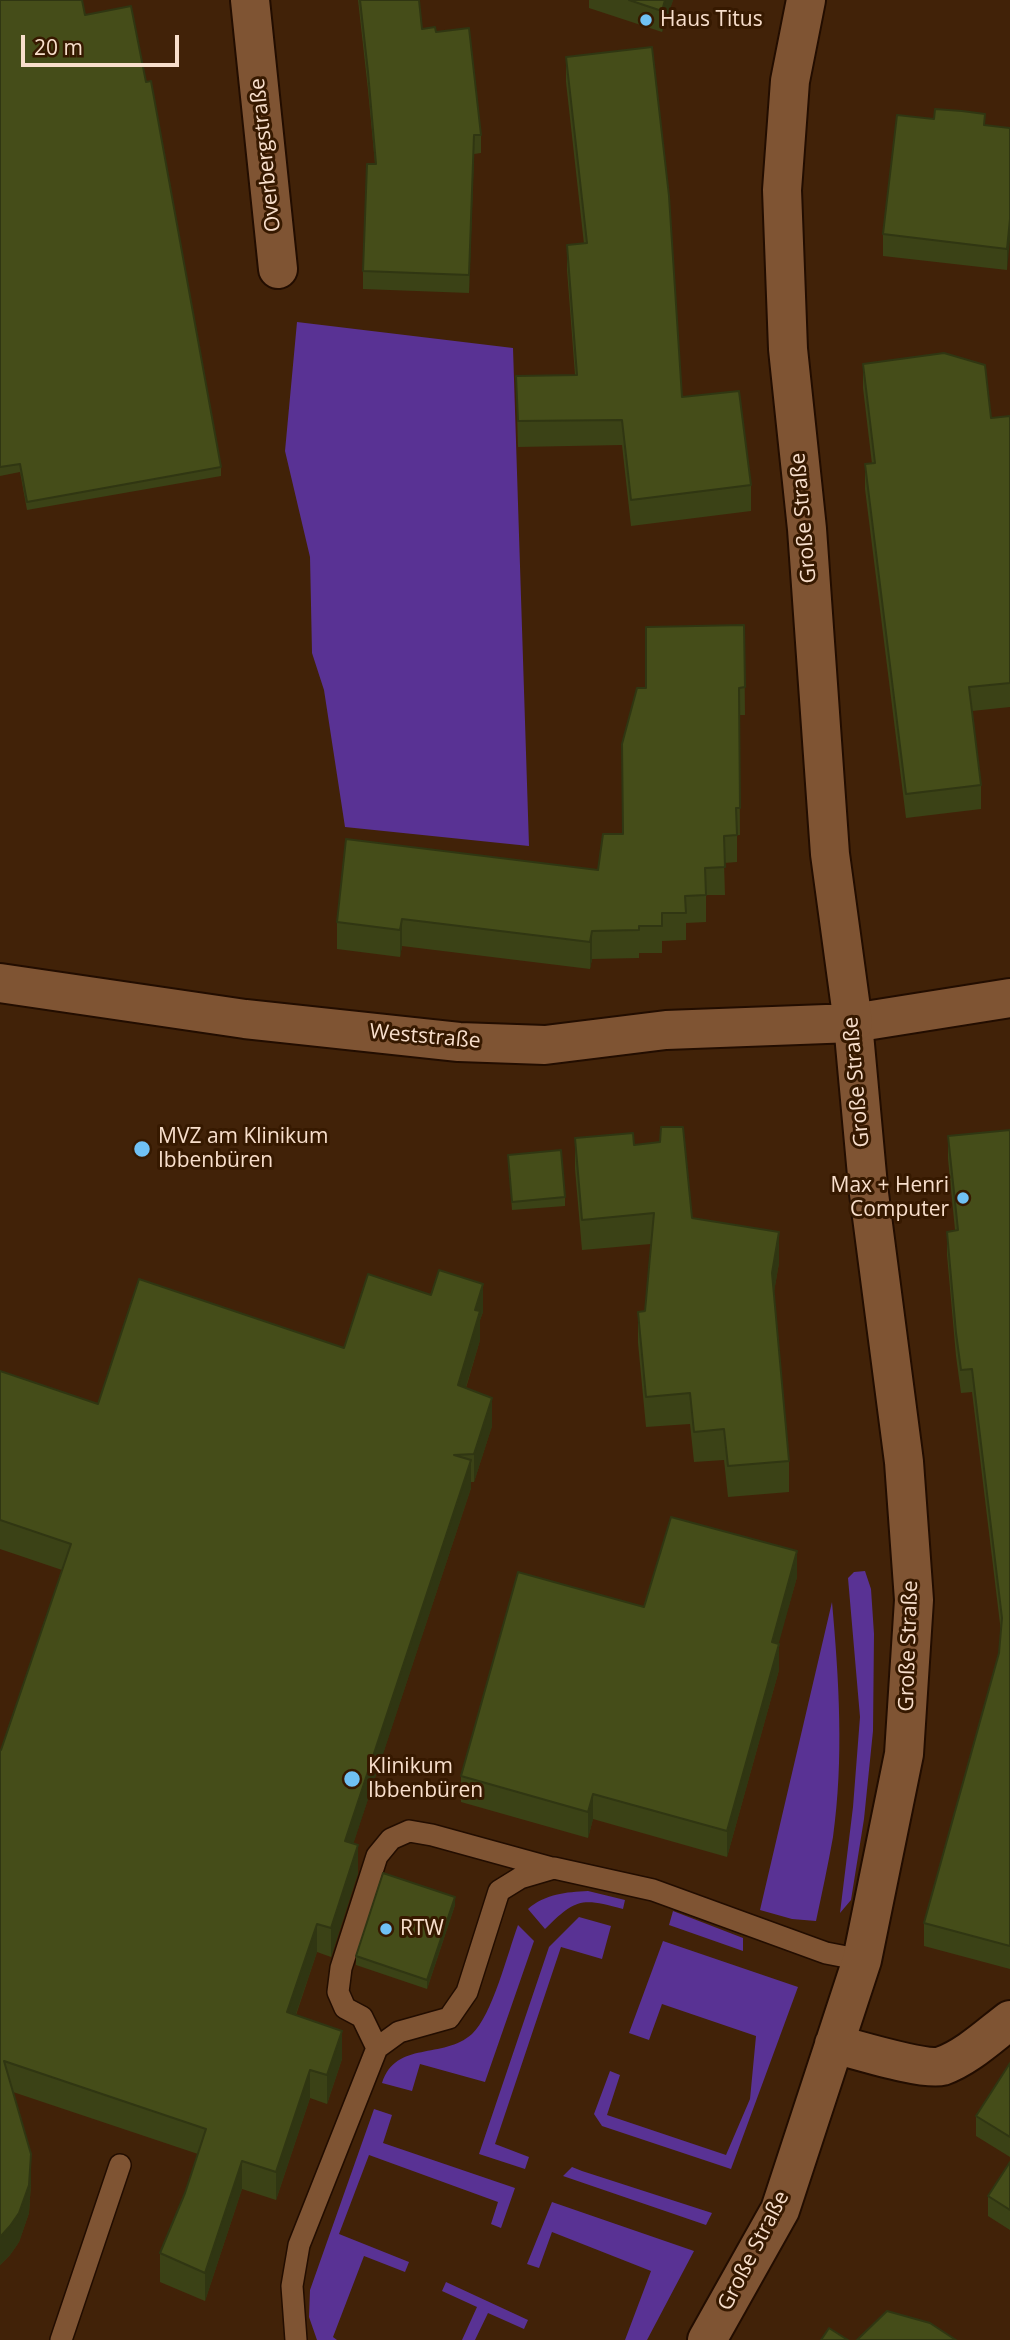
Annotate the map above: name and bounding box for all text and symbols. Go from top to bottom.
place label: Haus Titus [660,7,763,33]
marker: Haus Titus [638,12,654,28]
scale bar [24,21,182,65]
text: 20 m [34,33,83,61]
street label: Overbergstraße [245,77,287,233]
street label: Große Straße [786,452,822,584]
street label: Große Straße [839,1016,875,1148]
street label: Weststraße [368,1020,482,1054]
place label: MVZ am Klinikum Ibbenbüren [158,1124,328,1174]
marker: MVZ am Klinikum Ibbenbüren [132,1139,152,1159]
place label: Max + Henri Computer [830,1173,949,1223]
marker: Max + Henri Computer [955,1190,971,1206]
street label: Große Straße [894,1580,924,1712]
place label: Klinikum Ibbenbüren [368,1754,483,1804]
marker: Klinikum Ibbenbüren [342,1769,362,1789]
place label: RTW [400,1916,444,1942]
marker: RTW [378,1921,394,1937]
street label: Große Straße [713,2187,795,2315]

